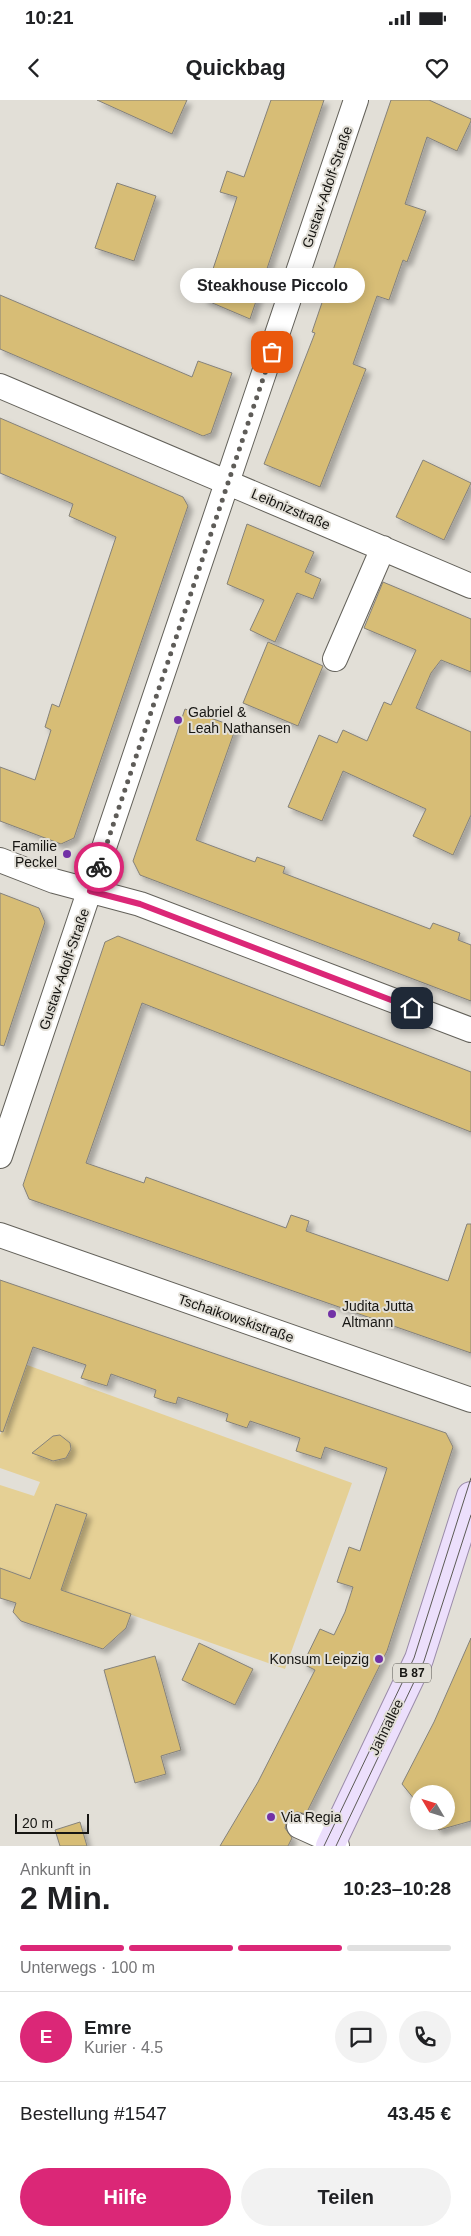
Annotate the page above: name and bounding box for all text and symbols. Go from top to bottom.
text: 10:21 [25,7,74,28]
icon: back [20,54,48,82]
icon: heart [423,54,451,82]
text: Quickbag [185,55,286,80]
street label: Gustav-Adolf-Straße [299,124,355,250]
callout: Steakhouse Piccolo [180,267,364,302]
text: Steakhouse Piccolo [197,277,348,294]
pin [251,331,293,373]
icon: bag [258,338,286,366]
street label: Leibnizstraße [249,485,333,533]
place label: Gabriel & Leah Nathansen [188,704,291,736]
marker: Gabriel & Leah Nathansen [172,714,184,726]
place label: Familie Peckel [12,838,57,870]
courier [74,842,124,892]
marker: Familie Peckel [61,848,73,860]
icon: bike [85,853,113,881]
street label: Gustav-Adolf-Straße [36,906,92,1032]
pin [391,987,433,1029]
icon: home [398,994,426,1022]
street label: Tschaikowskistraße [176,1291,296,1345]
place label: Judita Jutta Altmann [342,1298,414,1330]
marker: Judita Jutta Altmann [326,1308,338,1320]
place label: Konsum Leipzig [269,1651,369,1667]
marker: Konsum Leipzig [373,1653,385,1665]
road number: B 87 [393,1664,431,1682]
street label: Jahnallee [366,1696,406,1757]
north arrow [410,1785,455,1830]
map controls [410,1785,455,1830]
place label: Via Regia [281,1809,342,1825]
scale bar [15,1811,89,1834]
marker: Via Regia [265,1811,277,1823]
text: 20 m [22,1815,53,1831]
text: Ankunft in [20,1861,91,1878]
text: 10:23–10:28 [343,1878,451,1899]
text: 2 Min. [20,1880,111,1916]
text: Unterwegs · 100 m [20,1959,155,1976]
button: chat [335,2011,387,2063]
button: phone [399,2011,451,2063]
text: Emre [84,2017,132,2038]
text: E [40,2026,52,2047]
text: Kurier · 4.5 [84,2039,163,2056]
text: Bestellung #1547 [20,2103,167,2124]
text: 43.45 € [388,2103,451,2124]
button: Hilfe [20,2168,231,2226]
button: Teilen [241,2168,451,2226]

